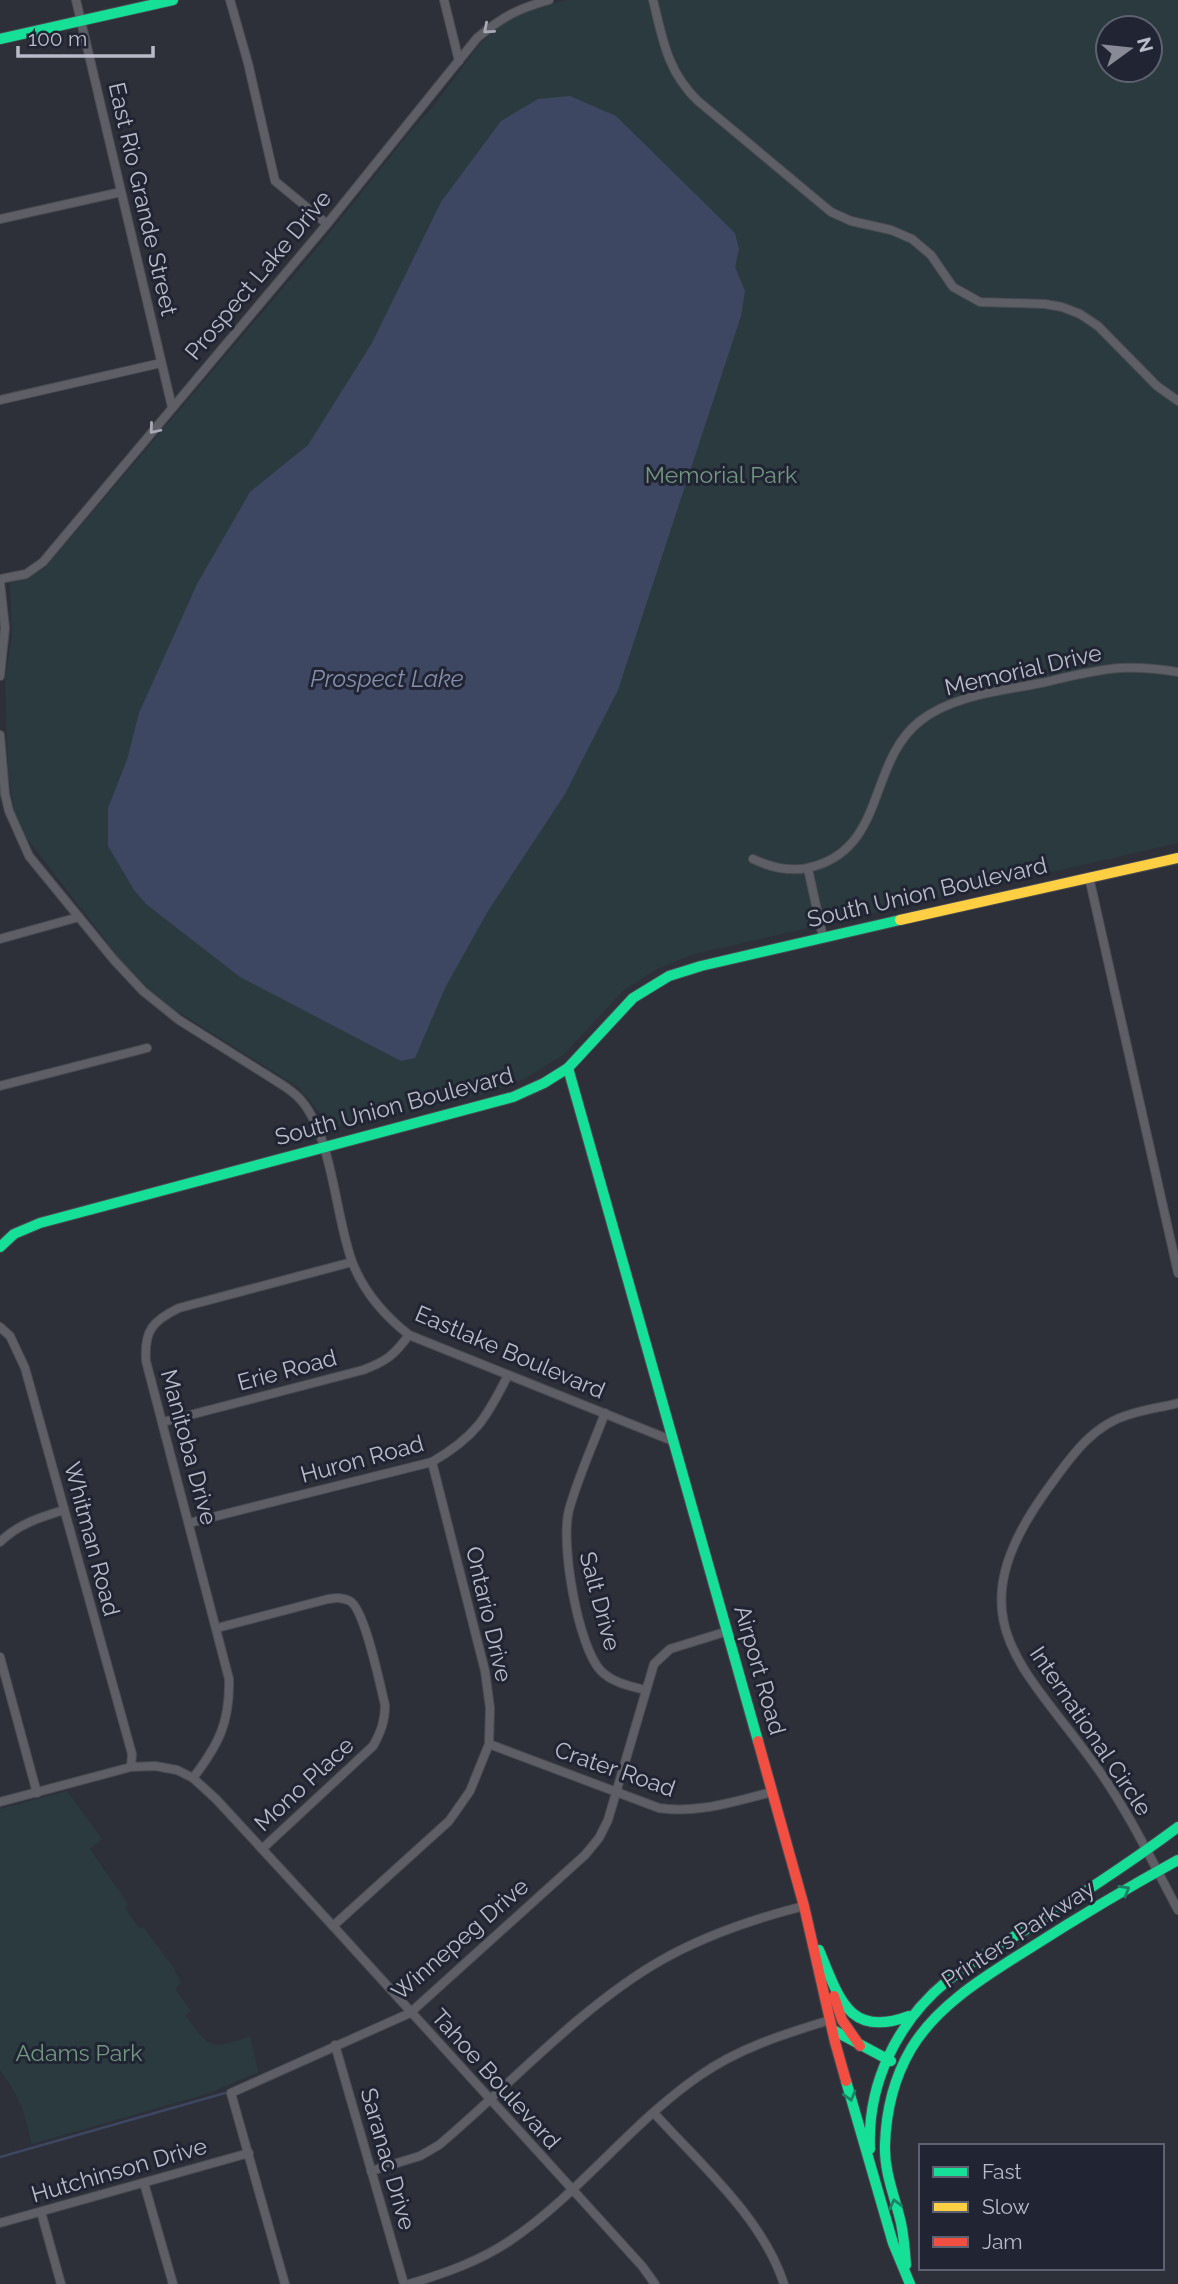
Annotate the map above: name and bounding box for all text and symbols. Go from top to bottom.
scale bar [18,14,152,58]
north arrow [1094,14,1164,84]
one-way arrow [483,21,496,33]
text: 100 m [28,26,87,51]
text: N [1133,35,1158,54]
street label: East Rio Grande Street [104,80,184,318]
street label: Prospect Lake Drive [179,185,336,365]
one-way arrow [149,421,162,433]
park label: Memorial Park [645,461,797,488]
street label: Memorial Drive [942,638,1104,701]
water label: Prospect Lake [310,664,464,693]
street label: South Union Boulevard [804,851,1050,932]
street label: South Union Boulevard [272,1061,516,1150]
street label: Eastlake Boulevard [411,1299,609,1404]
street label: Erie Road [234,1343,339,1396]
street label: Manitoba Drive [156,1366,223,1527]
street label: Huron Road [297,1429,426,1488]
street label: Whitman Road [59,1459,126,1619]
street label: Ontario Drive [461,1543,518,1684]
street label: Salt Drive [574,1548,627,1653]
street label: Airport Road [729,1602,792,1738]
street label: International Circle [1025,1641,1158,1821]
street label: Mono Place [248,1731,359,1836]
street label: Crater Road [551,1735,679,1802]
street label: Winnepeg Drive [386,1872,533,2005]
street label: Printers Parkway [936,1874,1099,1993]
one-way arrow [1117,1885,1130,1898]
street label: Tahoe Boulevard [426,2003,566,2154]
park label: Adams Park [15,2039,143,2066]
street label: Saranac Drive [355,2085,422,2233]
one-way arrow [842,2090,857,2102]
street label: Hutchinson Drive [28,2132,210,2208]
legend [919,2144,1164,2270]
text: Fast [982,2159,1022,2184]
text: Slow [982,2194,1030,2219]
one-way arrow [889,2198,903,2210]
text: Jam [982,2229,1023,2254]

